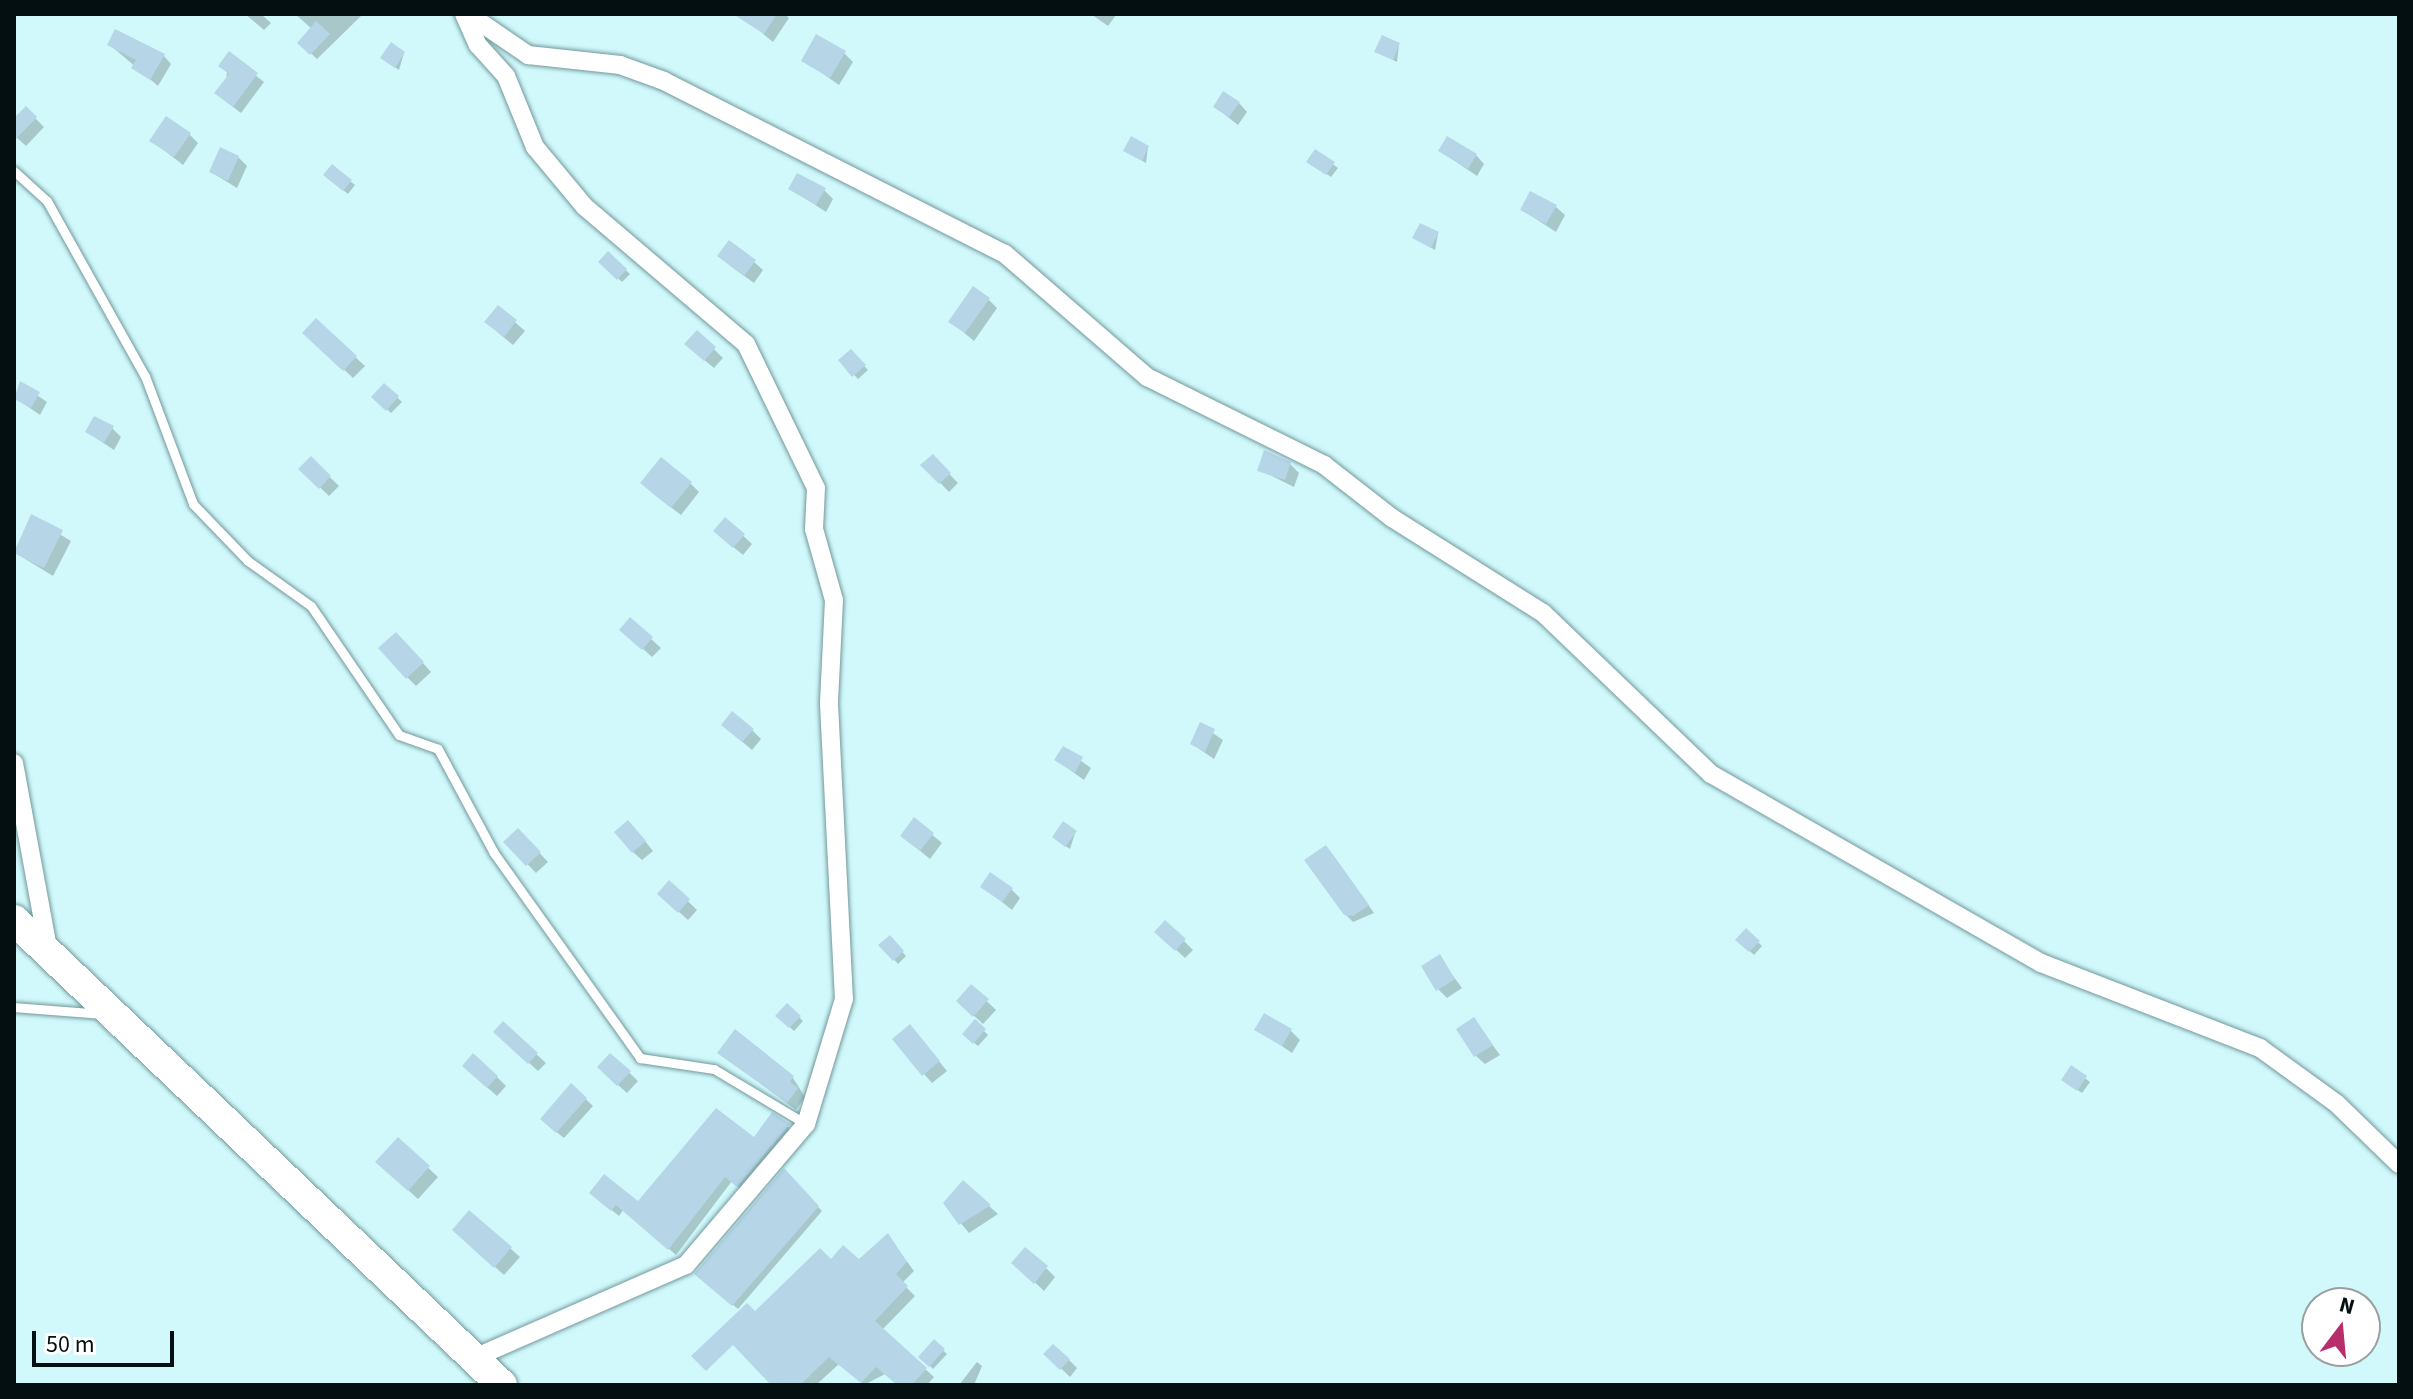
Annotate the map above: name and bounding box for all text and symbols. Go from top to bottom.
north arrow [2301,1287,2381,1367]
text: N [2336,1288,2359,1323]
scale bar [36,1315,178,1365]
text: 50 m [46,1327,95,1362]

